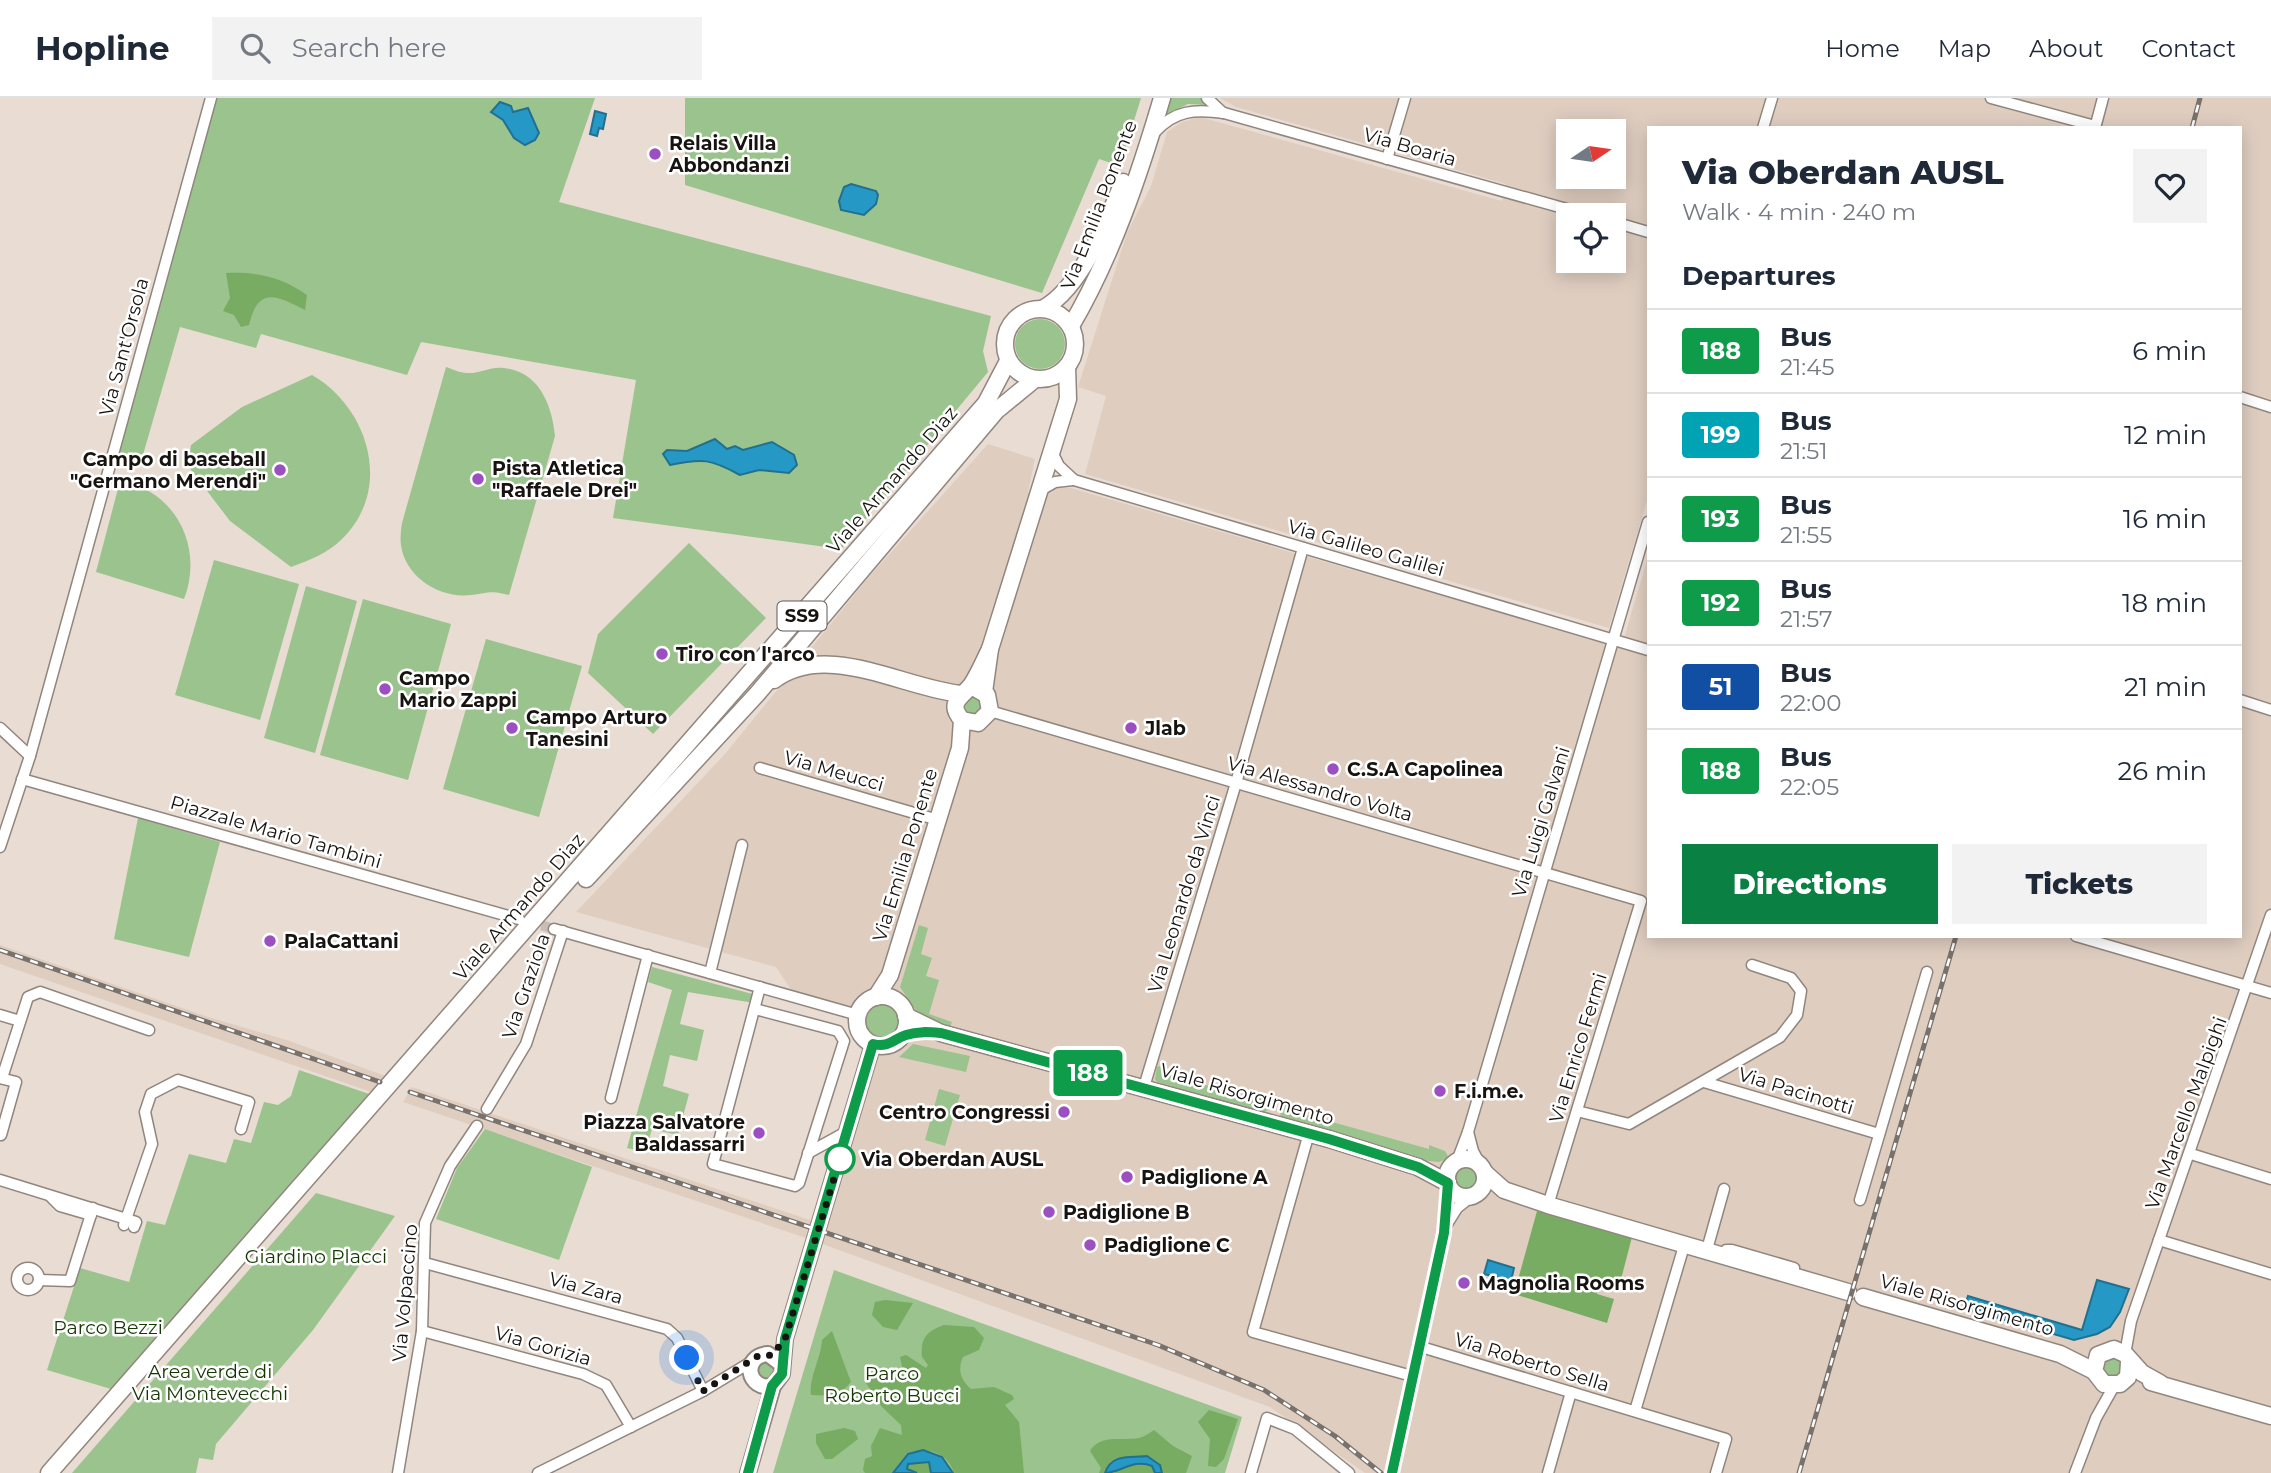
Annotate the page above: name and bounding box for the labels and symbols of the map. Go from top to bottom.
street label: Via Emilia Ponente [1056,117,1142,293]
north arrow [1556,119,1626,189]
street label: Via Boaria [1361,123,1459,171]
place label: Relais Villa Abbondanzi [668,132,789,177]
marker: Relais Villa Abbondanzi [647,146,663,162]
street label: Via Sant'Orsola [94,275,154,419]
street label: Viale Armando Diaz [822,402,962,558]
place label: Campo di baseball "Germano Merendi" [70,448,266,493]
place label: Pista Atletica "Raffaele Drei" [492,457,637,502]
marker: Campo di baseball "Germano Merendi" [272,462,288,478]
marker: Pista Atletica "Raffaele Drei" [470,471,486,487]
street label: Via Galileo Galilei [1285,515,1447,581]
road number: SS9 [778,602,826,630]
place label: Tiro con l'arco [676,643,815,666]
marker: Tiro con l'arco [654,646,670,662]
place label: Campo Mario Zappi [399,667,517,712]
marker: Campo Mario Zappi [377,681,393,697]
place label: Campo Arturo Tanesini [526,706,667,751]
place label: Jlab [1144,717,1186,740]
marker: Campo Arturo Tanesini [504,720,520,736]
marker: Jlab [1123,720,1139,736]
street label: Via Luigi Galvani [1507,744,1575,900]
street label: Via Meucci [781,746,887,796]
street label: Via Alessandro Volta [1225,752,1415,826]
place label: C.S.A Capolinea [1347,758,1503,781]
marker: C.S.A Capolinea [1325,761,1341,777]
street label: Via Emilia Ponente [868,766,942,944]
street label: Piazzale Mario Tambini [168,791,384,873]
street label: Via Leonardo da Vinci [1143,792,1225,996]
street label: Viale Armando Diaz [449,829,589,985]
place label: PalaCattani [284,930,399,953]
street label: Via Graziola [497,930,555,1042]
marker: PalaCattani [262,933,278,949]
street label: Via Enrico Fermi [1544,970,1612,1126]
street label: Via Marcello Malpighi [2140,1013,2232,1213]
line badge: 188 [1048,1050,1128,1096]
street label: Viale Risorgimento [1157,1058,1337,1130]
street label: Via Pacinotti [1735,1063,1857,1119]
place label: F.i.m.e. [1454,1080,1523,1103]
marker: F.i.m.e. [1432,1083,1448,1099]
place label: Centro Congressi [879,1101,1050,1124]
marker: Centro Congressi [1056,1104,1072,1120]
place label: Piazza Salvatore Baldassarri [583,1111,745,1156]
marker: Piazza Salvatore Baldassarri [751,1125,767,1141]
marker: Via Oberdan AUSL [825,1144,855,1174]
place label: Via Oberdan AUSL [860,1148,1044,1171]
place label: Padiglione A [1141,1166,1268,1189]
marker: Padiglione A [1119,1169,1135,1185]
place label: Padiglione B [1063,1201,1190,1224]
marker: Padiglione B [1041,1204,1057,1220]
street label: Via Volpaccino [388,1223,422,1363]
place label: Padiglione C [1104,1234,1230,1257]
marker: Padiglione C [1082,1237,1098,1253]
park label: Giardino Placci [245,1245,387,1268]
street label: Via Zara [546,1267,626,1309]
street label: Viale Risorgimento [1877,1269,2057,1341]
place label: Magnolia Rooms [1478,1272,1644,1295]
marker: Magnolia Rooms [1456,1275,1472,1291]
park label: Parco Bezzi [53,1316,163,1339]
street label: Via Gorizia [492,1321,594,1371]
street label: Via Roberto Sella [1452,1327,1612,1397]
your location [669,1340,704,1375]
park label: Area verde di Via Montevecchi [132,1360,288,1405]
park label: Parco Roberto Bucci [824,1362,960,1407]

